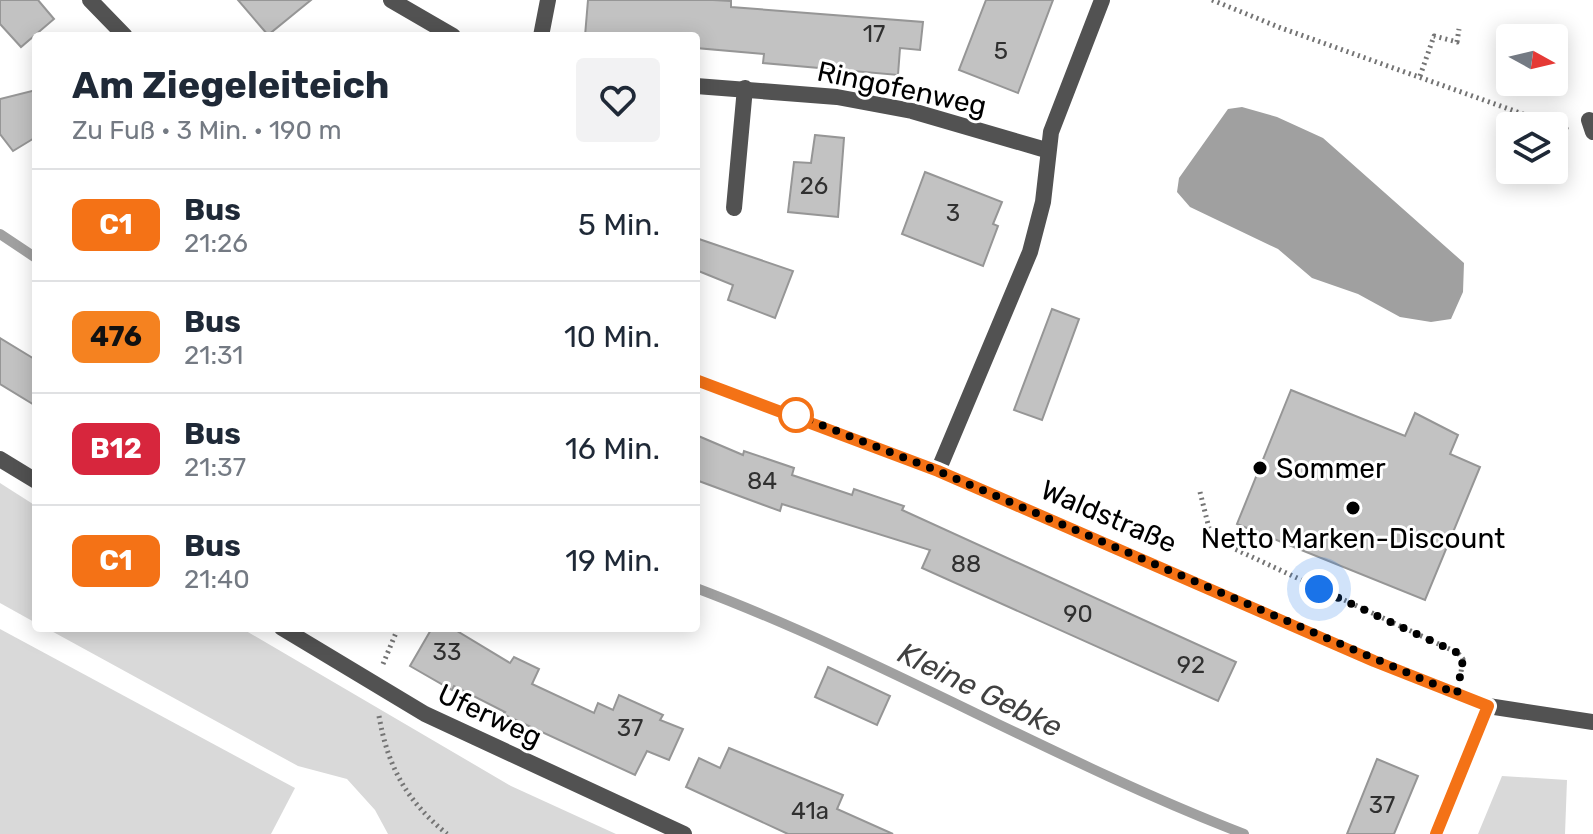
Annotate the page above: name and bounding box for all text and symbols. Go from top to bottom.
house number: 17 [863,20,885,48]
north arrow [1496,24,1568,96]
map controls [1496,24,1568,184]
house number: 5 [994,37,1008,65]
street label: Ringofenweg [814,54,990,123]
button: heart [576,58,660,142]
text: Am Ziegeleiteich [72,62,390,108]
button: layers [1496,112,1568,184]
text: Zu Fuß · 3 Min. · 190 m [72,115,342,146]
house number: 26 [800,172,828,200]
text: Bus [184,192,241,228]
house number: 3 [946,199,960,227]
text: 5 Min. [578,207,660,243]
text: C1 [99,208,133,241]
text: 21:26 [184,228,248,259]
text: Bus [184,304,241,340]
text: 10 Min. [564,319,660,355]
text: 476 [90,320,142,353]
text: 21:31 [184,340,243,371]
unlabelled marker [779,398,813,432]
text: Bus [184,416,241,452]
text: 16 Min. [565,431,660,467]
text: B12 [90,432,142,465]
text: 21:37 [184,452,246,483]
place label: Sommer [1276,452,1386,485]
marker: Sommer [1251,459,1269,477]
house number: 84 [747,467,777,495]
street label: Waldstraße [1036,473,1182,560]
marker: Netto Marken-Discount [1344,499,1362,517]
place label: Netto Marken-Discount [1201,522,1505,555]
text: Bus [184,528,241,564]
text: 19 Min. [565,543,660,579]
text: C1 [99,544,133,577]
house number: 88 [951,550,981,578]
text: 21:40 [184,564,250,595]
your location [1299,569,1339,609]
house number: 90 [1063,600,1093,628]
water label: Kleine Gebke [892,635,1068,745]
house number: 33 [433,638,461,666]
house number: 92 [1177,651,1205,679]
street label: Uferweg [433,677,547,754]
house number: 37 [617,714,643,742]
house number: 37 [1369,791,1395,819]
house number: 41a [791,797,829,825]

